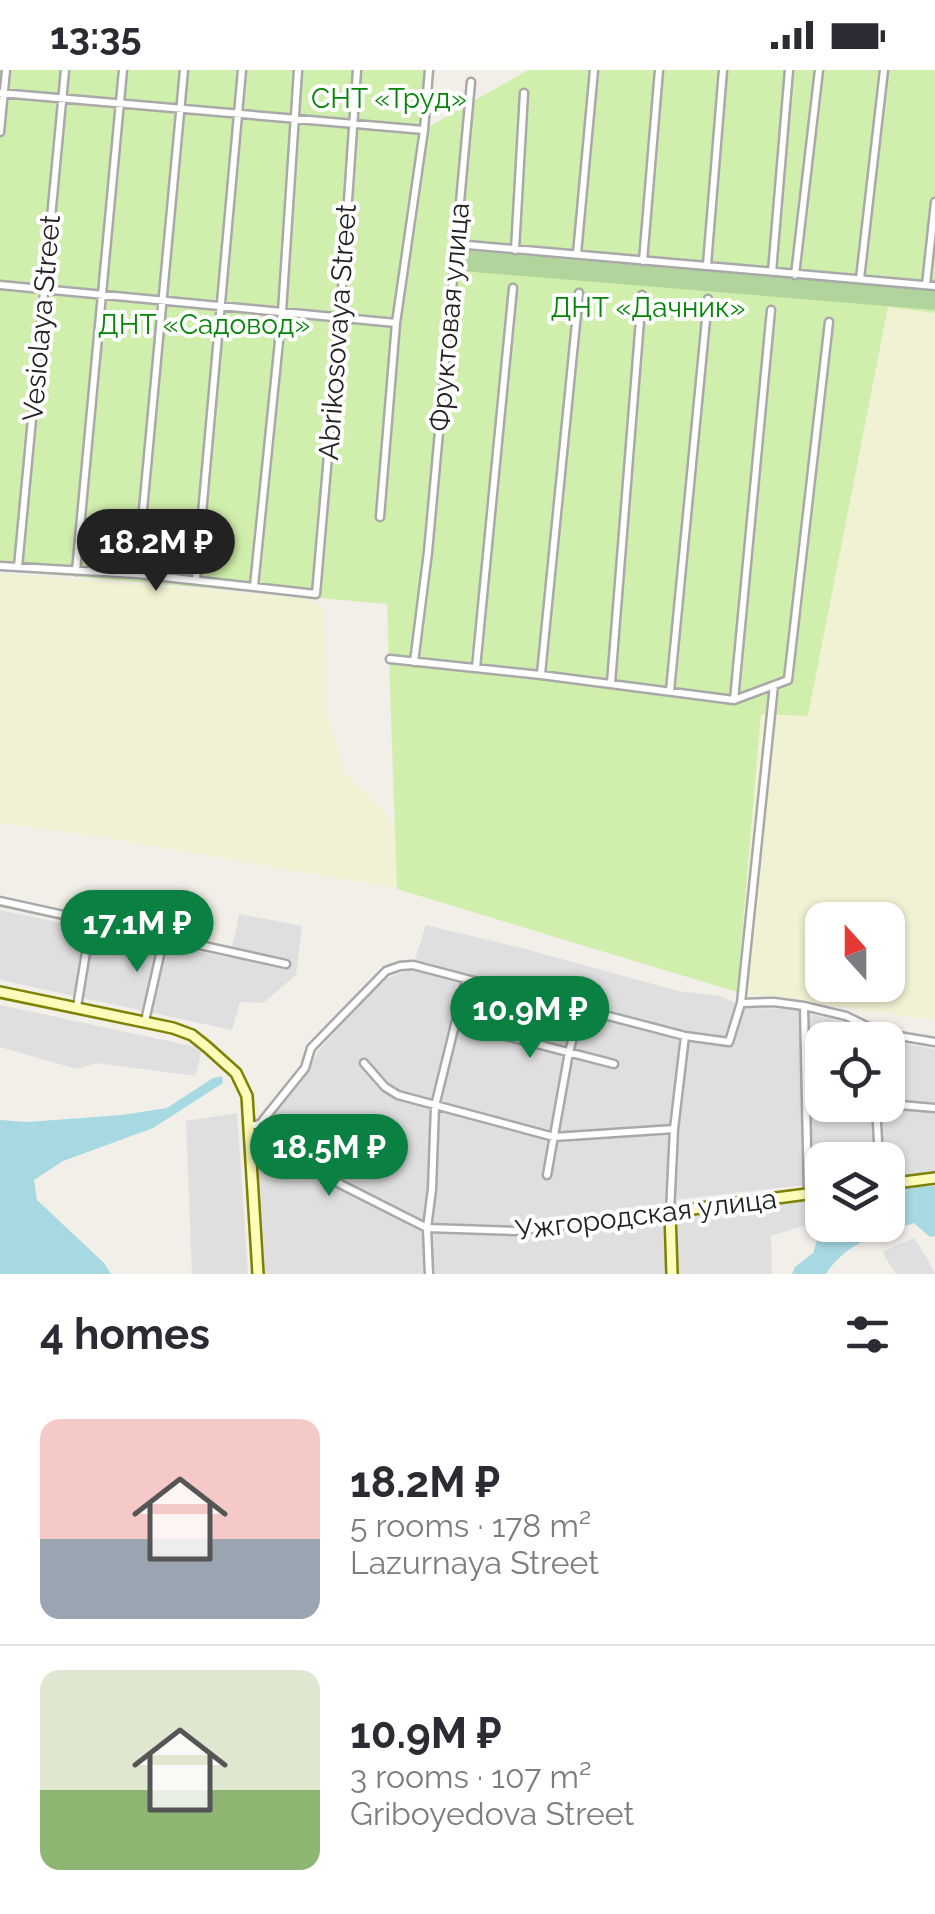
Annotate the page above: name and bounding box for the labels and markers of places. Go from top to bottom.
pin: 18.2M ₽ [64,509,248,594]
pin: 17.1M ₽ [45,890,229,975]
pin: 10.9M ₽ [438,976,622,1061]
pin: 18.5M ₽ [237,1114,421,1199]

